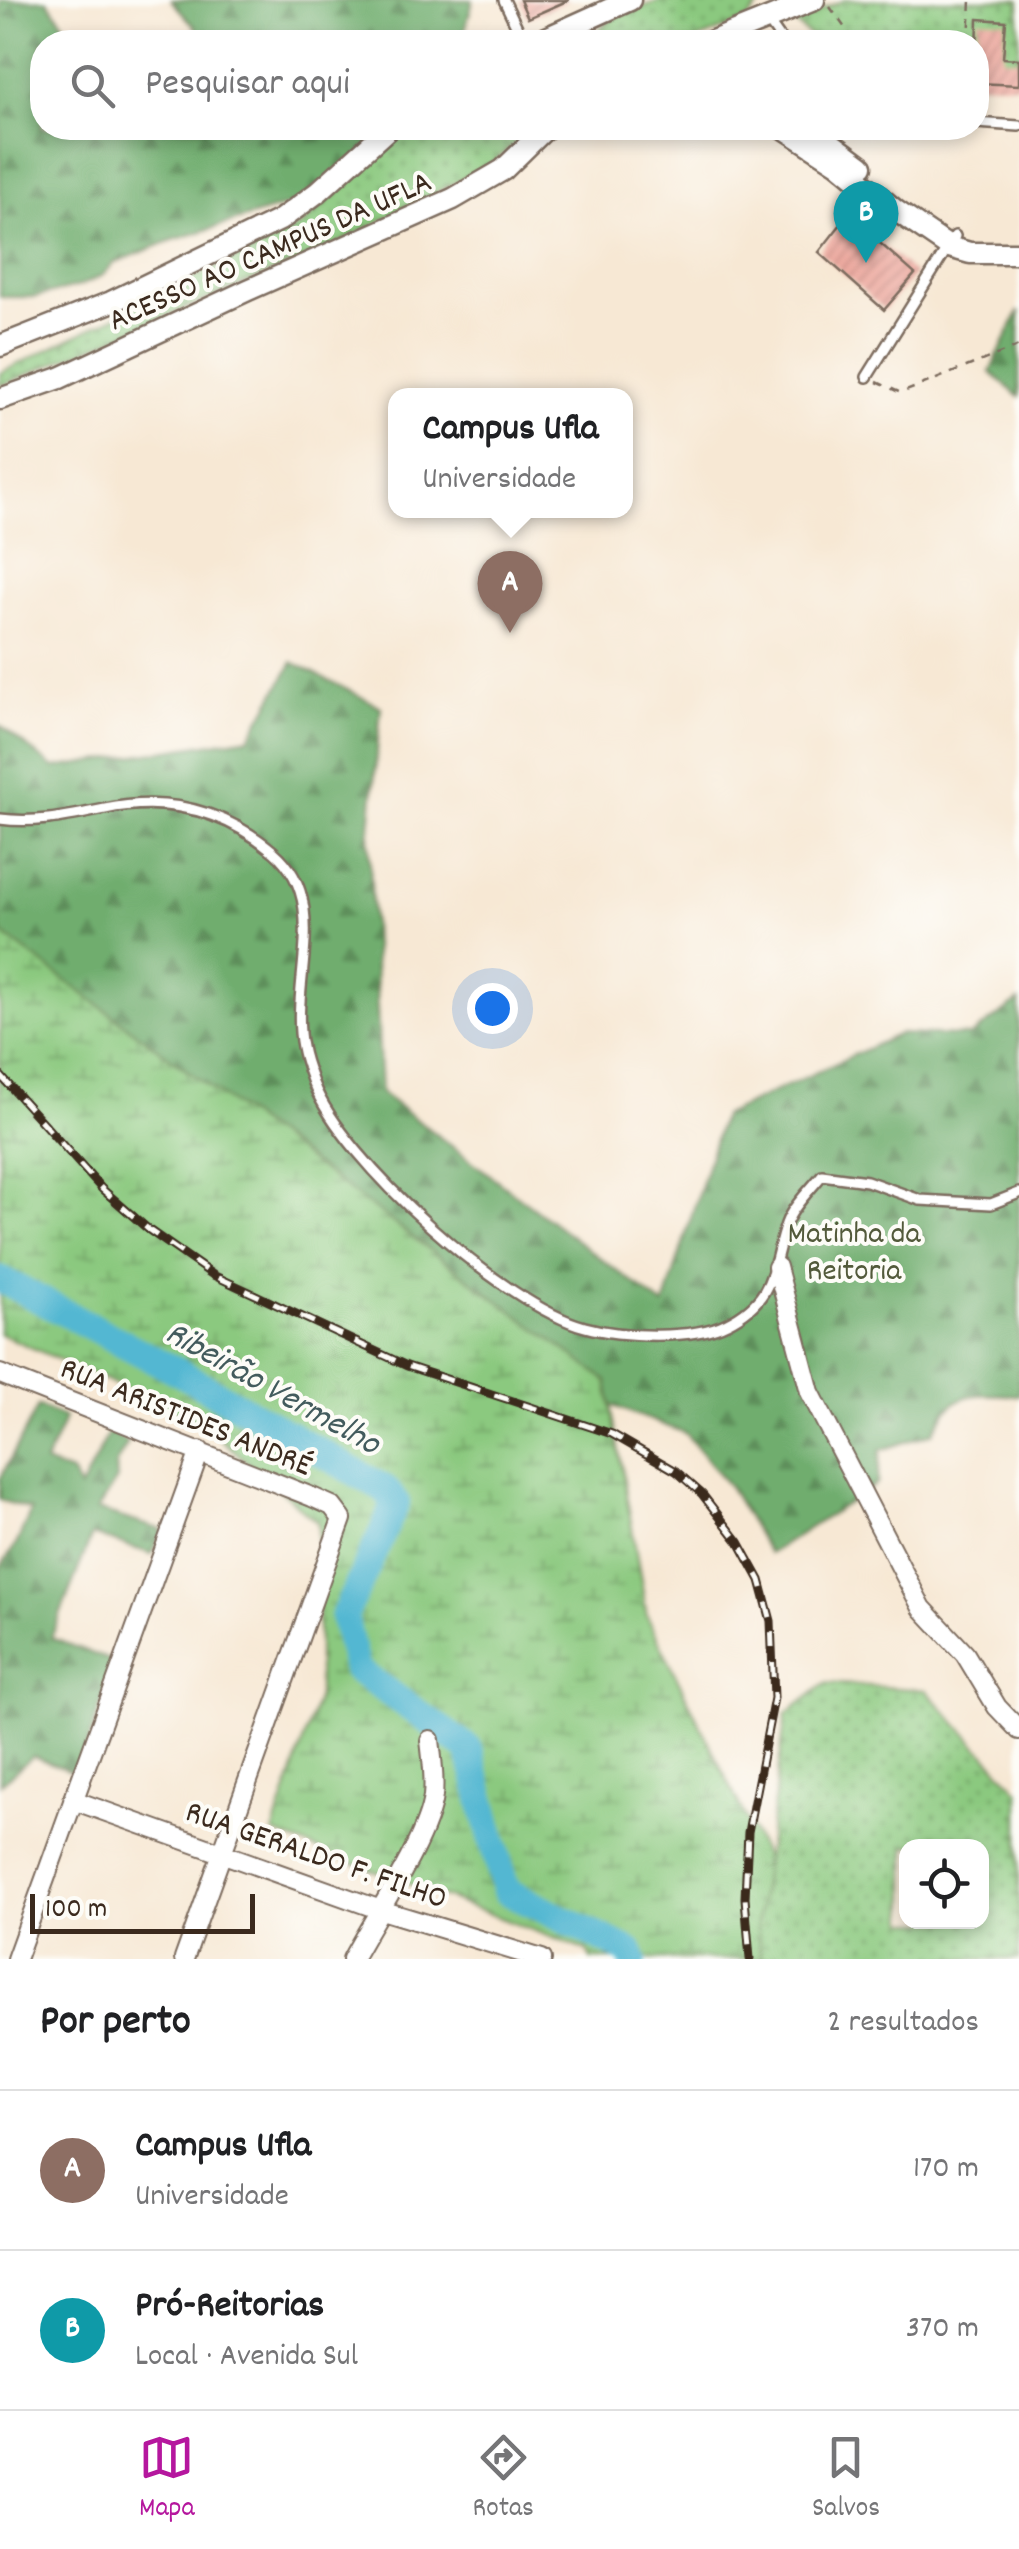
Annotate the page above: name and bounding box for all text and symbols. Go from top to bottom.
search box [30,30,989,140]
icon: search [65,58,120,113]
text: Pesquisar aqui [145,58,350,113]
street label: ACESSO AO CAMPUS DA UFLA [102,161,440,346]
pin: B [834,180,898,263]
popup [388,388,633,518]
text: Campus Ufla [422,403,599,458]
text: Universidade [422,458,576,504]
pin: A [478,550,542,633]
your location [467,983,518,1034]
park label: Matinha da Reitoria [787,1213,922,1296]
water label: Ribeirão Vermelho [155,1311,389,1471]
street label: RUA ARISTIDES ANDRÉ [52,1348,318,1491]
street label: RUA GERALDO F. FILHO [178,1791,452,1924]
map controls [899,1839,989,1929]
button: locate [899,1839,989,1929]
scale bar [30,1889,255,1934]
text: 100 m [45,1891,107,1931]
text: Por perto [40,1994,191,2054]
text: 2 resultados [827,2001,979,2047]
text: Campus Ufla [135,2120,311,2175]
text: A [64,2147,81,2193]
text: 170 m [913,2147,979,2193]
text: Universidade [135,2175,289,2221]
text: Pró-Reitorias [135,2280,324,2335]
text: B [65,2307,80,2353]
text: 370 m [906,2307,979,2353]
text: Local · Avenida Sul [135,2335,358,2381]
tab: Mapa [139,2430,195,2530]
tab: Rotas [473,2430,534,2530]
tab: Salvos [812,2430,880,2530]

